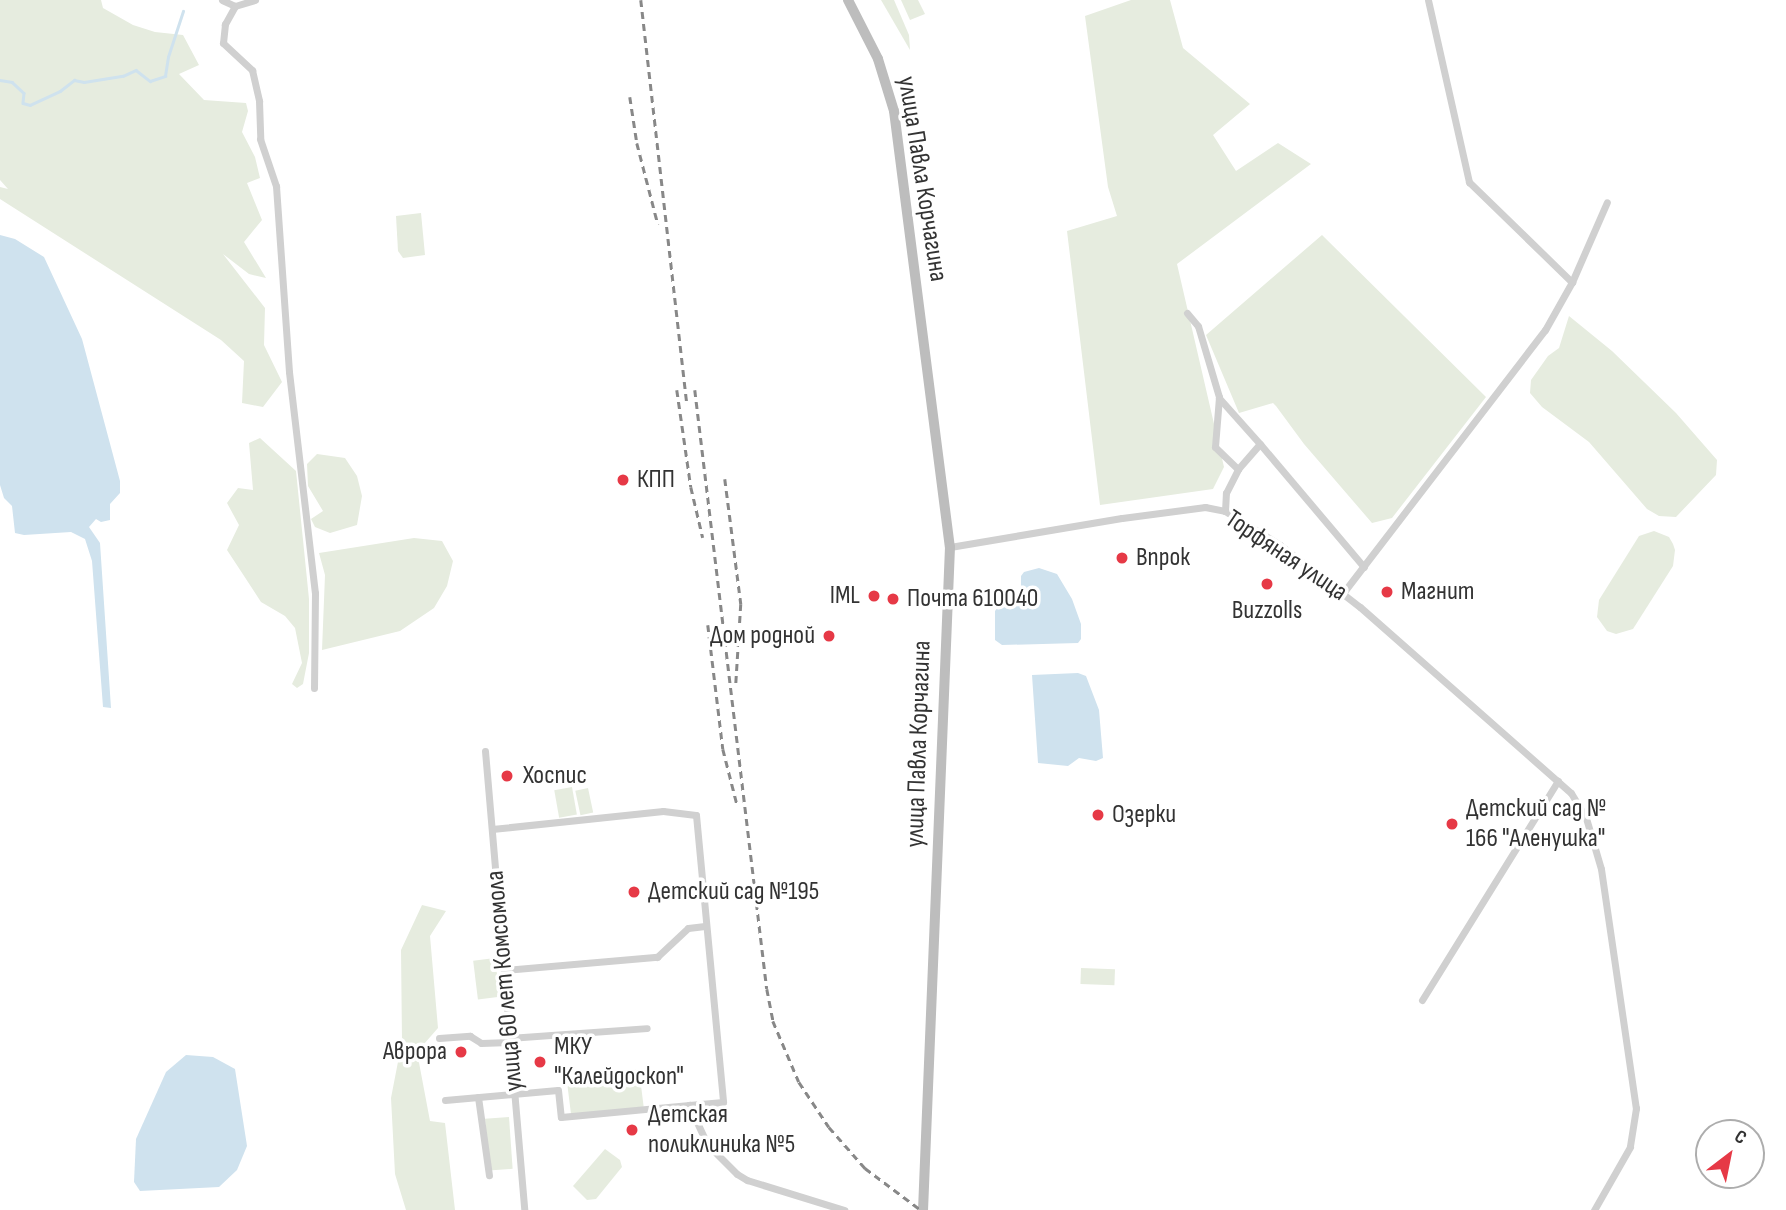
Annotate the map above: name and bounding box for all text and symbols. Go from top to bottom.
street label: улица Павла Корчагина [890,74,954,284]
place label: КПП [637,464,675,496]
marker: КПП [615,472,631,488]
street label: Торфяная улица [1219,504,1353,608]
place label: Впрок [1136,542,1190,574]
marker: Впрок [1114,550,1130,566]
marker: Buzzolls [1259,576,1275,592]
place label: Магнит [1401,576,1474,608]
place label: IML [830,580,860,612]
place label: Почта 610040 [907,583,1038,615]
marker: Магнит [1379,584,1395,600]
marker: IML [866,588,882,604]
marker: Почта 610040 [885,591,901,607]
place label: Buzzolls [1232,595,1302,627]
place label: Дом родной [710,620,815,652]
marker: Дом родной [821,628,837,644]
street label: улица Павла Корчагина [900,640,938,848]
place label: Хоспис [523,760,587,792]
marker: Хоспис [497,766,517,786]
place label: Детский сад № 166 "Аленушка" [1466,793,1606,854]
place label: Озерки [1112,799,1176,831]
marker: Озерки [1090,807,1106,823]
marker: Детский сад № 166 "Аленушка" [1444,816,1460,832]
street label: улица 60 лет Комсомола [480,869,530,1093]
place label: Детский сад №195 [648,876,819,908]
marker: Детский сад №195 [626,884,642,900]
place label: МКУ "Калейдоскоп" [554,1031,684,1092]
place label: Аврора [383,1036,447,1068]
marker: Аврора [453,1044,469,1060]
marker: МКУ "Калейдоскоп" [532,1054,548,1070]
place label: Детская поликлиника №5 [648,1099,795,1160]
north arrow [1695,1119,1765,1189]
marker: Детская поликлиника №5 [622,1120,642,1140]
text: С [1730,1125,1751,1150]

